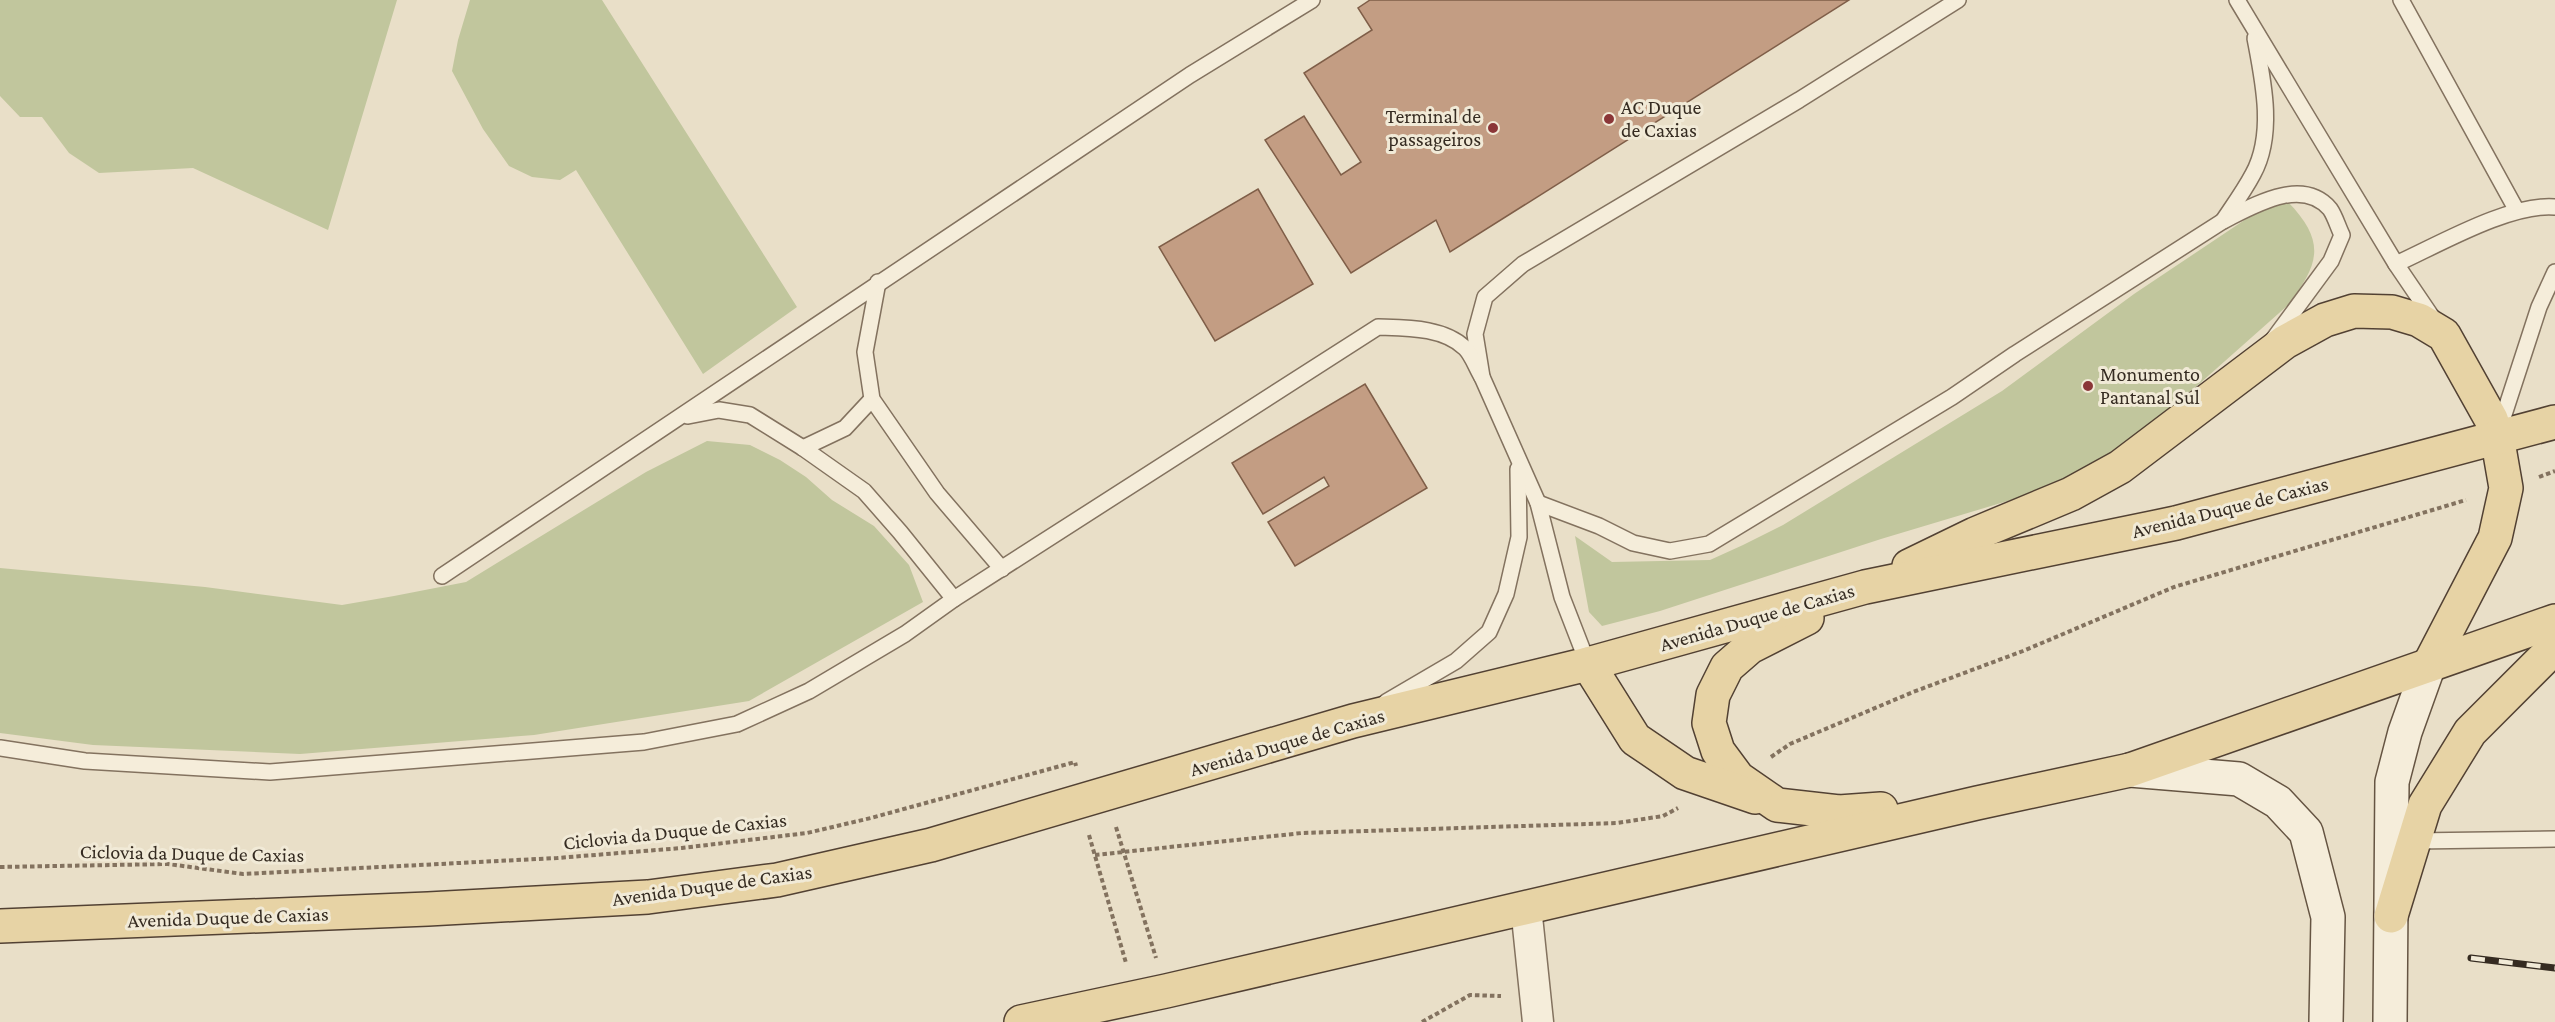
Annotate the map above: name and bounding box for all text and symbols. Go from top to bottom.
place label: AC Duque de Caxias [1621,96,1702,141]
place label: Terminal de passageiros [1385,105,1481,151]
marker: AC Duque de Caxias [1602,112,1616,126]
marker: Terminal de passageiros [1486,121,1500,135]
place label: Monumento Pantanal Sul [2100,363,2200,408]
marker: Monumento Pantanal Sul [2081,379,2095,393]
street label: Avenida Duque de Caxias [2130,472,2331,543]
street label: Avenida Duque de Caxias [1657,579,1857,656]
street label: Avenida Duque de Caxias [1187,704,1387,781]
street label: Ciclovia da Duque de Caxias [562,808,788,855]
street label: Ciclovia da Duque de Caxias [80,840,305,867]
street label: Avenida Duque de Caxias [611,860,814,911]
street label: Avenida Duque de Caxias [127,902,329,933]

